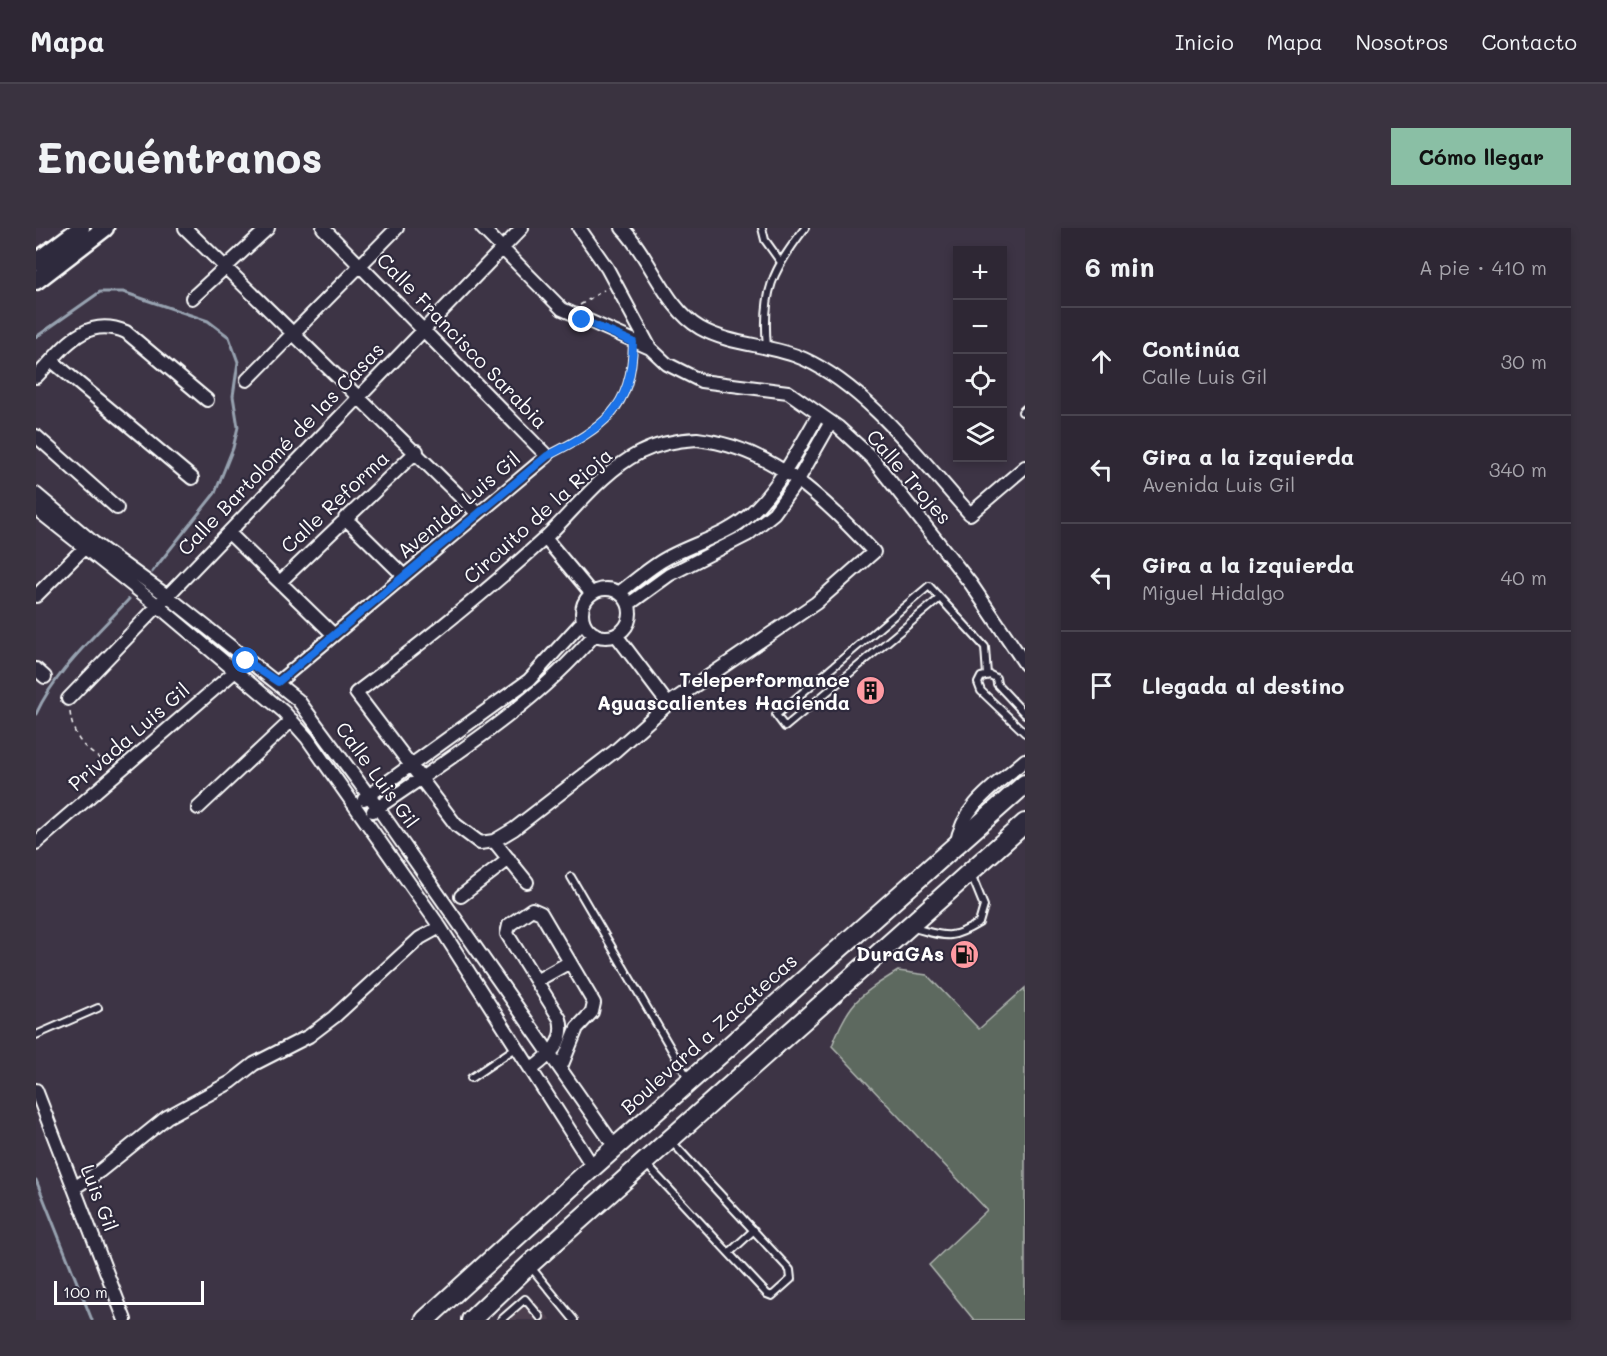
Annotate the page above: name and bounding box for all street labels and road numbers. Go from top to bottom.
street label: Calle Francisco Sarabia [372,247,554,434]
street label: Calle Bartolomé de las Casas [171,336,389,560]
street label: Calle Trojes [861,424,958,529]
street label: Circuito de la Rioja [457,441,617,589]
street label: Calle Reforma [275,444,394,558]
street label: Avenida Luis Gil [391,445,525,563]
street label: Privada Luis Gil [62,676,194,796]
street label: Calle Luis Gil [330,716,425,833]
street label: Boulevard a Zacatecas [615,947,802,1120]
street label: Luis Gil [75,1160,125,1235]

